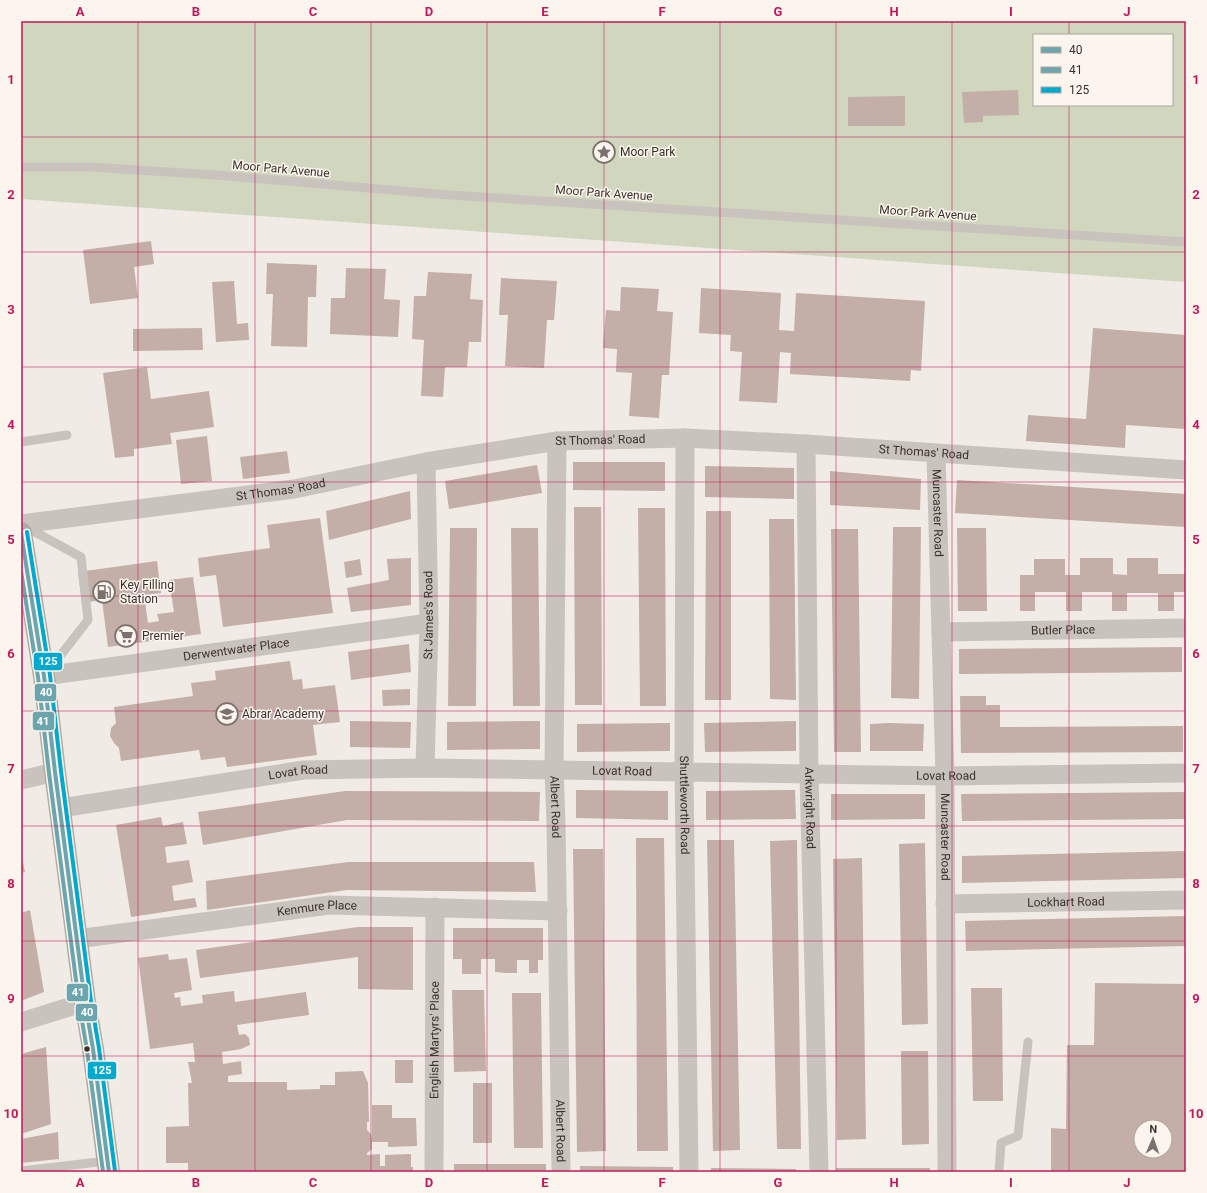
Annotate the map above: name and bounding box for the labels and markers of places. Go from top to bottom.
place icon: Moor Park [591,139,617,165]
place label: Moor Park [620,145,676,159]
place label: Key Filling Station [120,578,174,606]
fuel station icon: Key Filling Station [91,579,117,605]
supermarket icon: Premier [113,623,139,649]
place label: Premier [142,629,184,643]
school or university icon: Abrar Academy [214,701,240,727]
place label: Abrar Academy [242,707,324,721]
unlabelled marker [82,1044,92,1054]

